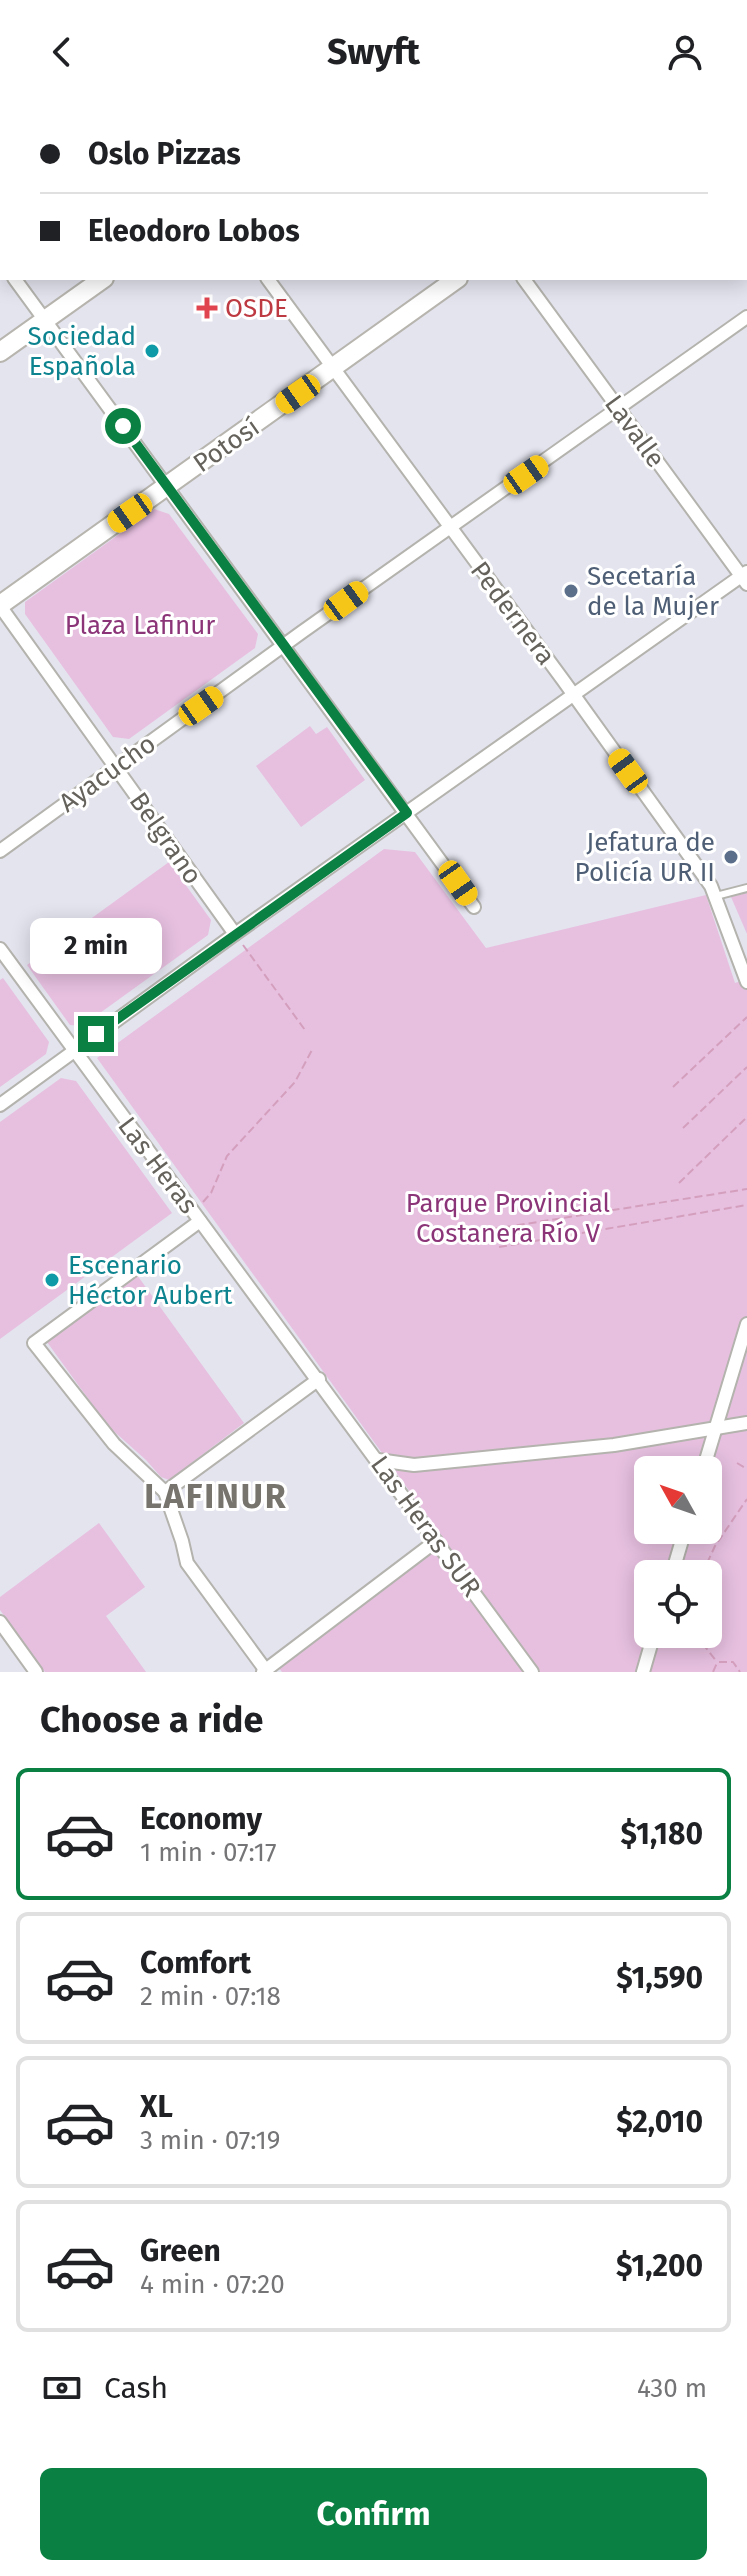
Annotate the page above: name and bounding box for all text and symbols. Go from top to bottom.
icon: back [40,30,84,74]
text: Swyft [327,30,420,74]
icon: person [663,30,707,74]
text: Oslo Pizzas [88,136,241,172]
text: Eleodoro Lobos [88,213,300,249]
place label: OSDE [225,293,288,324]
marker: OSDE [196,297,218,319]
place label: Sociedad Española [27,321,136,382]
marker: Sociedad Española [143,342,161,360]
car [271,370,325,418]
street label: Lavalle [598,389,671,474]
route start [105,408,141,444]
street label: Potosí [187,412,265,479]
car [499,451,553,499]
car [103,489,157,537]
street label: Pedernera [464,556,561,671]
place label: Secetaría de la Mujer [587,561,719,622]
car [320,577,372,625]
marker: Secetaría de la Mujer [562,582,580,600]
park label: Plaza Lafinur [65,610,215,641]
car [174,682,228,730]
street label: Ayacucho [53,728,162,819]
car [604,745,652,797]
street label: Belgrano [123,786,208,890]
place label: Jefatura de Policía UR II [575,827,715,888]
marker: Jefatura de Policía UR II [722,848,740,866]
car [434,856,482,910]
callout: 2 min [30,918,162,974]
text: 2 min [64,930,128,961]
route end [78,1016,114,1052]
street label: Las Heras [111,1111,204,1220]
park label: Parque Provincial Costanera Río V [406,1188,611,1249]
place label: Escenario Héctor Aubert [68,1250,233,1311]
marker: Escenario Héctor Aubert [43,1271,61,1289]
street label: Las Heras SUR [364,1450,487,1603]
north arrow [634,1456,722,1544]
map controls [634,1456,722,1648]
district label: LAFINUR [144,1476,288,1517]
button: locate [634,1560,722,1648]
text: Choose a ride [40,1698,263,1742]
icon: car [44,1798,116,1870]
text: Economy [140,1801,262,1837]
text: $1,180 [621,1816,703,1852]
text: 1 min · 07:17 [140,1837,277,1868]
icon: car [44,1942,116,2014]
text: Comfort [140,1945,251,1981]
text: $1,590 [616,1960,703,1996]
text: 2 min · 07:18 [140,1981,281,2012]
icon: car [44,2086,116,2158]
text: XL [140,2089,173,2125]
text: $2,010 [616,2104,703,2140]
text: 3 min · 07:19 [140,2125,280,2156]
icon: car [44,2230,116,2302]
text: Green [140,2233,221,2269]
text: $1,200 [616,2248,703,2284]
text: 4 min · 07:20 [140,2269,285,2300]
icon: cash [40,2366,84,2410]
text: Cash [104,2370,168,2406]
text: 430 m [637,2373,707,2404]
button: Confirm [40,2468,707,2560]

